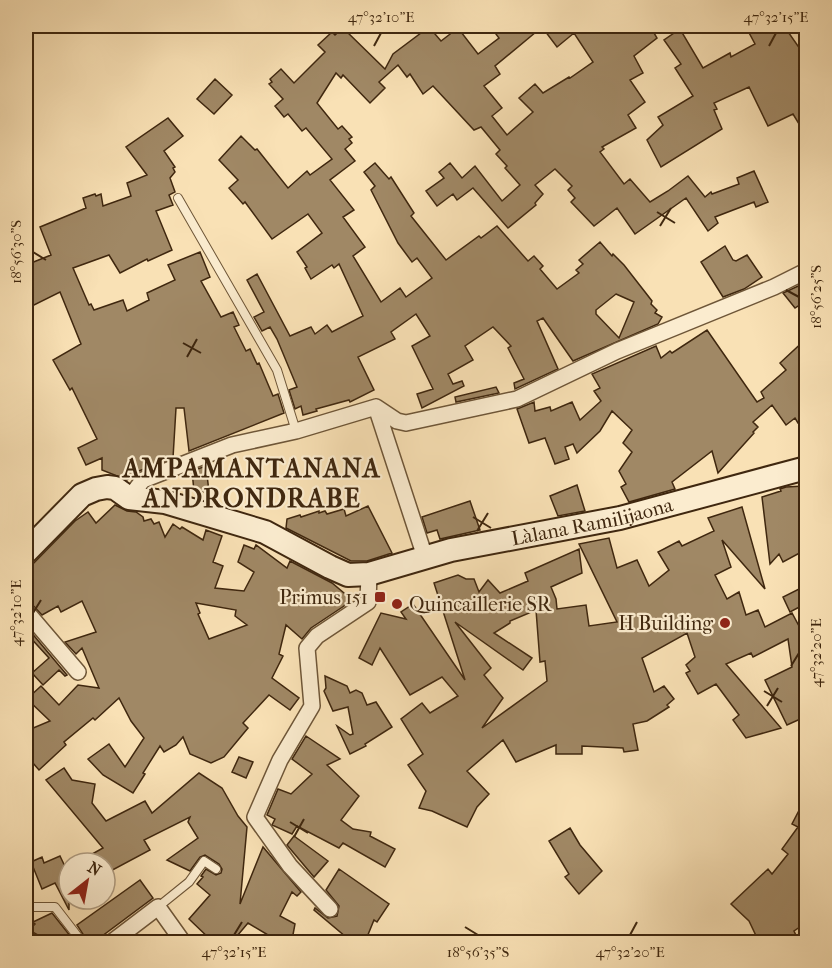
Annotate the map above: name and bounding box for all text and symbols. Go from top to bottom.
text: 47°32'10"E [348,8,414,26]
text: 47°32'15"E [744,8,808,26]
text: 18°56'30"S [7,220,25,284]
text: 18°56'25"S [807,265,825,329]
district label: AMPAMANTANANA ANDRONDRABE [121,453,381,514]
street label: Làlana Ramilijaona [509,493,676,550]
text: 47°32'10"E [7,580,25,646]
place label: Primus 151 [279,586,368,609]
marker: Primus 151 [373,590,387,604]
place label: Quincaillerie SR [409,593,553,616]
marker: Quincaillerie SR [390,597,404,611]
place label: H Building [618,612,713,635]
marker: H Building [718,616,732,630]
text: 47°32'20"E [807,618,825,688]
north arrow [57,851,117,911]
text: N [84,857,105,880]
text: 47°32'15"E [202,943,266,961]
text: 18°56'35"S [447,943,509,961]
text: 47°32'20"E [595,943,665,961]

